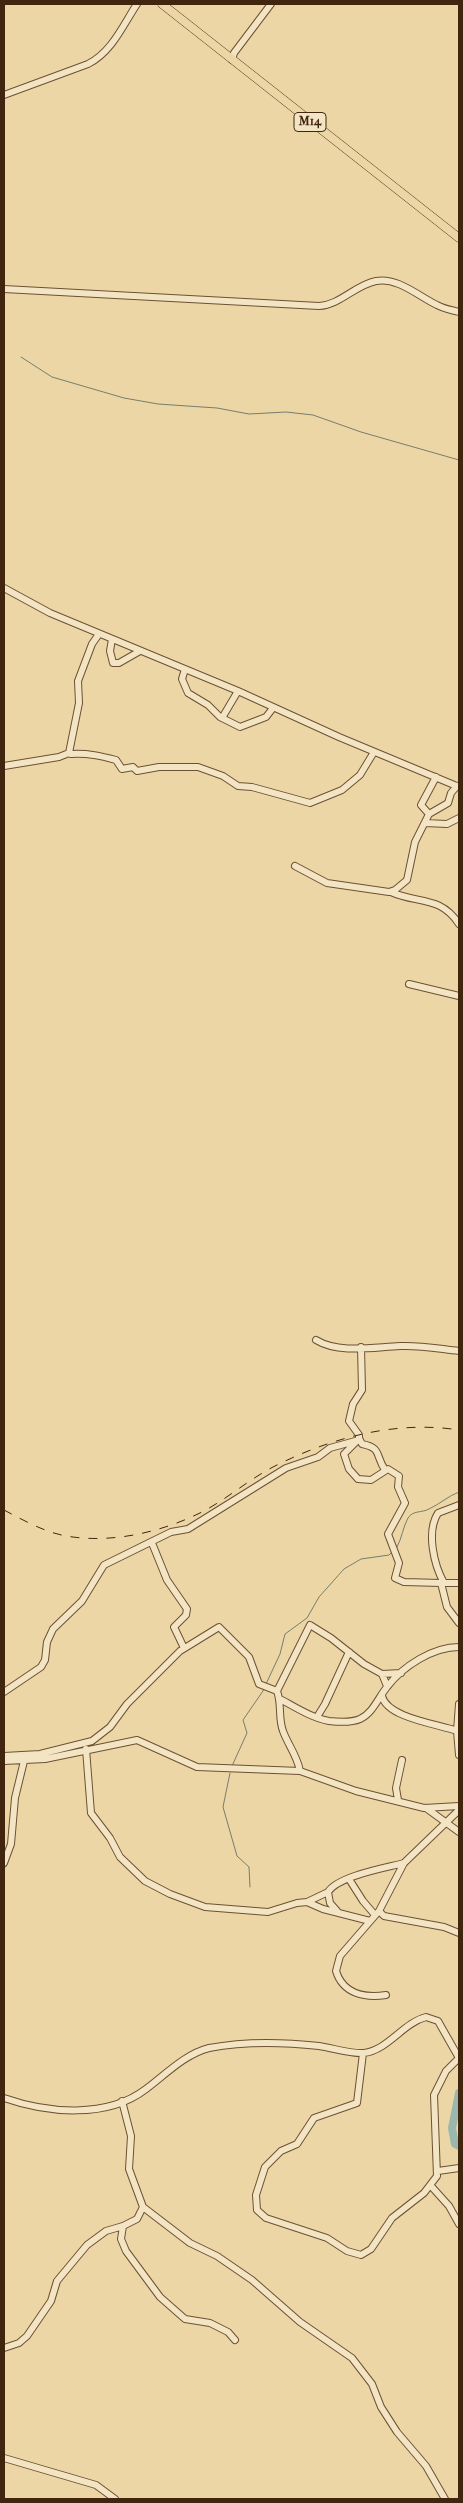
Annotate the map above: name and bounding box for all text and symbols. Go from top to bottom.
road number: M14 [294,112,326,132]

